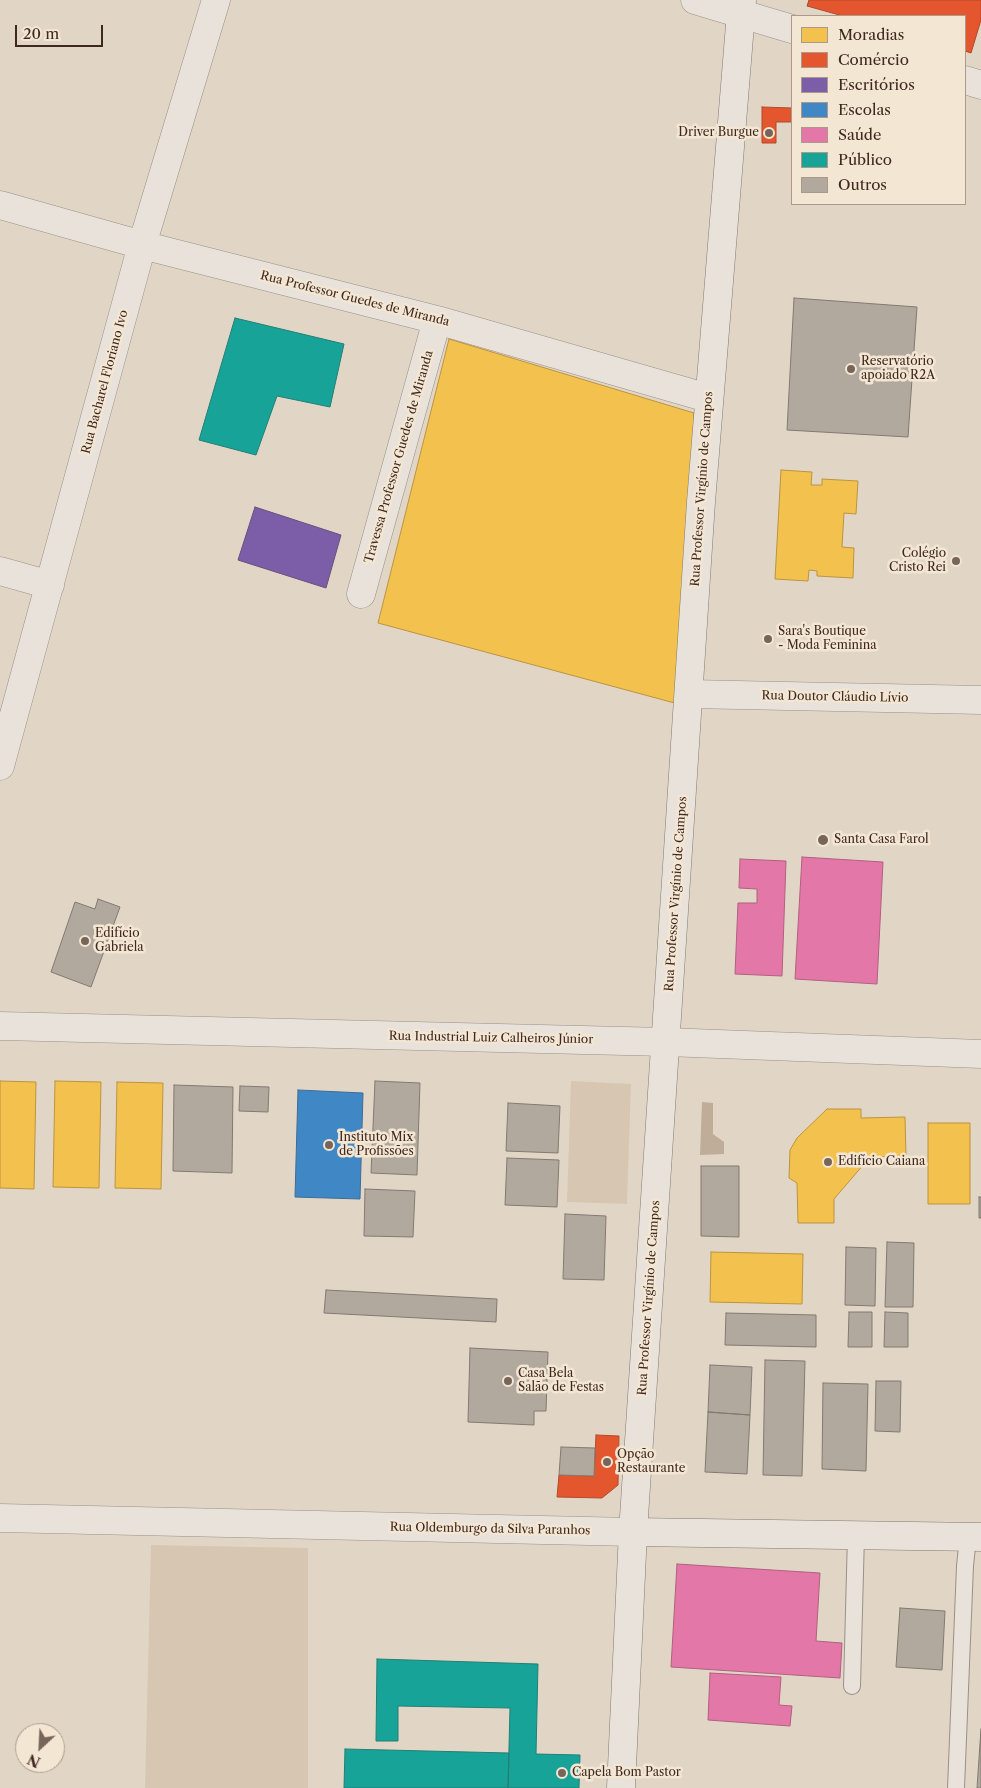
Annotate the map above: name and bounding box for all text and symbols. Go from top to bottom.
scale bar [18,15,105,47]
legend [791,15,966,205]
text: 20 m [23,24,59,43]
text: Moradias [838,25,904,44]
text: Comércio [838,50,909,69]
text: Escritórios [838,75,915,94]
text: Escolas [838,100,891,119]
text: Saúde [838,125,881,144]
place label: Driver Burgue [678,126,759,140]
marker: Driver Burgue [763,127,775,139]
text: Público [838,150,892,169]
text: Outros [838,175,887,194]
street label: Rua Professor Guedes de Miranda [259,268,451,330]
street label: Rua Bacharel Floriano Ivo [79,308,131,456]
street label: Travessa Professor Guedes de Miranda [362,349,436,565]
place label: Reservatório apoiado R2A [861,355,935,383]
marker: Reservatório apoiado R2A [845,363,857,375]
street label: Rua Professor Virgínio de Campos [688,391,716,587]
place label: Colégio Cristo Rei [889,547,946,575]
marker: Colégio Cristo Rei [950,555,962,567]
place label: Sara's Boutique - Moda Feminina [778,625,877,653]
marker: Sara's Boutique - Moda Feminina [762,633,774,645]
street label: Rua Doutor Cláudio Lívio [761,689,909,705]
street label: Rua Professor Virgínio de Campos [662,796,690,992]
marker: Santa Casa Farol [816,833,830,847]
place label: Santa Casa Farol [834,833,929,847]
place label: Edifício Gabriela [95,927,144,955]
marker: Edifício Gabriela [79,935,91,947]
street label: Rua Industrial Luiz Calheiros Júnior [389,1029,593,1047]
place label: Instituto Mix de Profissões [339,1131,414,1159]
marker: Instituto Mix de Profissões [323,1139,335,1151]
place label: Edifício Caiana [838,1155,925,1169]
marker: Edifício Caiana [822,1156,834,1168]
street label: Rua Professor Virgínio de Campos [635,1200,663,1396]
place label: Casa Bela Salão de Festas [518,1367,604,1395]
marker: Casa Bela Salão de Festas [502,1375,514,1387]
place label: Opção Restaurante [617,1448,685,1476]
marker: Opção Restaurante [601,1456,613,1468]
street label: Rua Oldemburgo da Silva Paranhos [390,1520,590,1538]
north arrow [15,1723,65,1773]
text: N [25,1750,43,1771]
place label: Capela Bom Pastor [572,1766,681,1780]
marker: Capela Bom Pastor [556,1767,568,1779]

